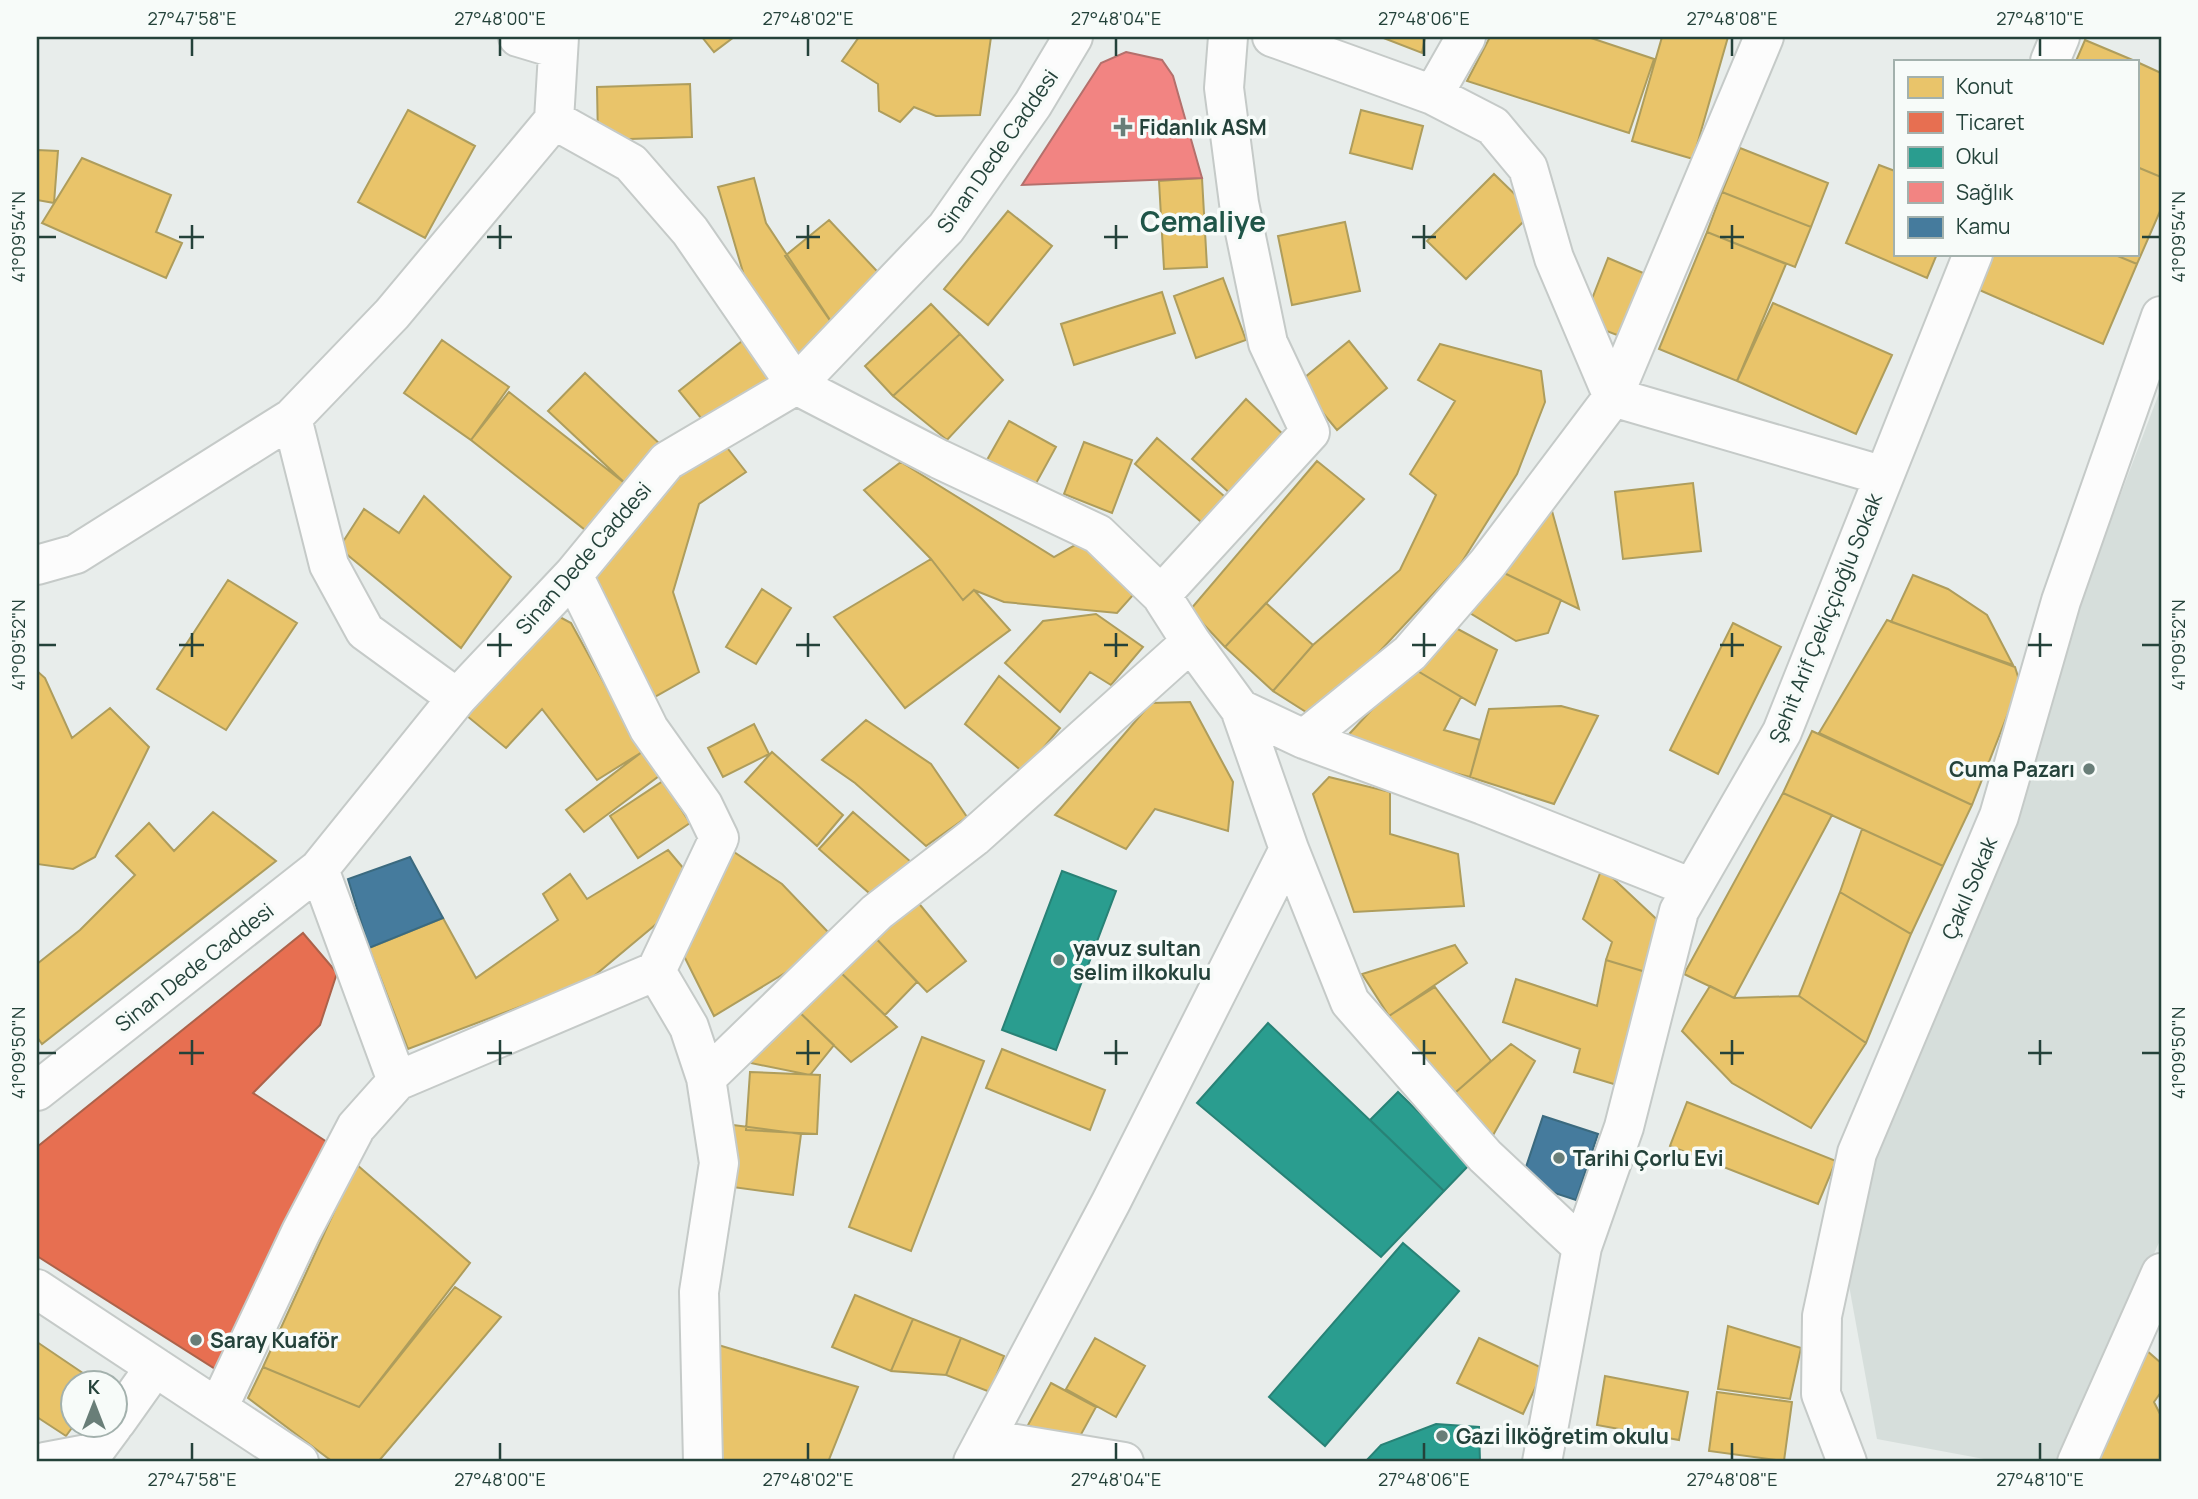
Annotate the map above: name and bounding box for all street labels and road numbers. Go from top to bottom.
street label: Sinan Dede Caddesi [930,64,1064,238]
street label: Sinan Dede Caddesi [509,476,657,640]
street label: Şehit Arif Çekiççioğlu Sokak [1762,488,1888,747]
street label: Çakıl Sokak [1935,832,2003,944]
street label: Sinan Dede Caddesi [109,896,279,1038]

